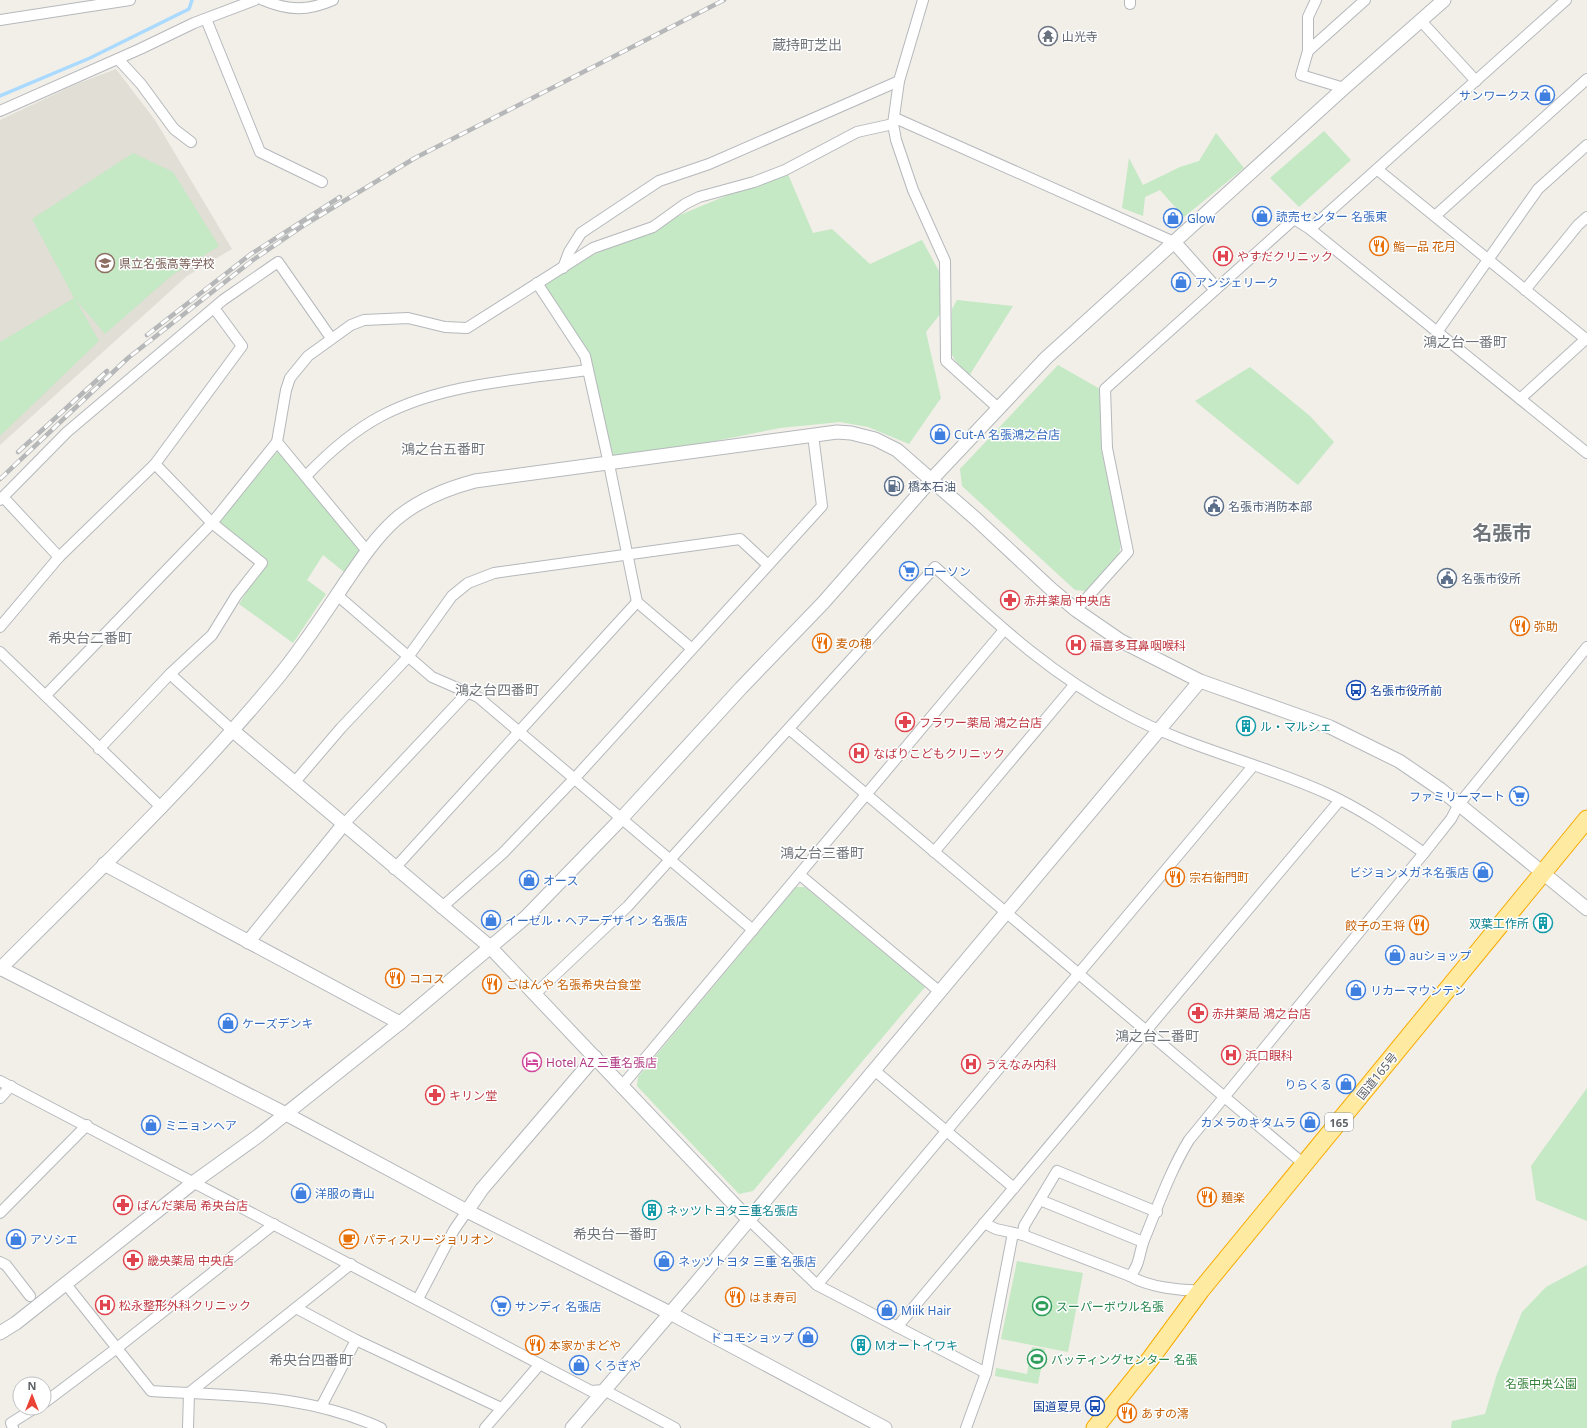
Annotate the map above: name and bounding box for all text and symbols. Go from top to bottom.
temple icon: 山光寺 [1037,25,1059,47]
place label: 山光寺 [1062,28,1098,45]
district label: 蔵持町芝出 [772,35,842,54]
shop icon: サンワークス [1534,84,1556,106]
place label: サンワークス [1459,87,1531,104]
shop icon: 読売センター 名張東 [1251,205,1273,227]
shop icon: Glow [1162,207,1184,229]
place label: 読売センター 名張東 [1276,208,1387,225]
place label: Glow [1187,210,1216,227]
restaurant icon: 鮨一品 花月 [1368,235,1390,257]
place label: 鮨一品 花月 [1393,238,1456,255]
hospital icon: やすだクリニック [1212,245,1234,267]
place label: やすだクリニック [1237,248,1333,265]
school or university icon: 県立名張高等学校 [94,252,116,274]
place label: 県立名張高等学校 [119,255,215,272]
shop icon: アンジェリーク [1170,271,1192,293]
place label: アンジェリーク [1195,274,1279,291]
district label: 鴻之台一番町 [1423,332,1507,351]
shop icon: Cut-A 名張鴻之台店 [929,423,951,445]
place label: Cut-A 名張鴻之台店 [954,426,1060,443]
district label: 鴻之台五番町 [401,439,485,458]
fuel station icon: 橋本石油 [883,475,905,497]
place label: 橋本石油 [908,478,956,495]
public building icon: 名張市消防本部 [1203,495,1225,517]
place label: 名張市消防本部 [1228,498,1312,515]
district label: 名張市 [1472,519,1532,546]
supermarket icon: ローソン [898,560,920,582]
place label: ローソン [923,563,971,580]
public building icon: 名張市役所 [1436,567,1458,589]
place label: 名張市役所 [1461,570,1521,587]
pharmacy icon: 赤井薬局 中央店 [999,589,1021,611]
place label: 赤井薬局 中央店 [1024,592,1111,609]
restaurant icon: 弥助 [1509,615,1531,637]
place label: 弥助 [1534,618,1558,635]
district label: 希央台二番町 [48,628,132,647]
restaurant icon: 麦の穂 [811,632,833,654]
hospital icon: 福喜多耳鼻咽喉科 [1065,634,1087,656]
place label: 麦の穂 [836,635,872,652]
place label: 福喜多耳鼻咽喉科 [1090,637,1186,654]
bus stop icon: 名張市役所前 [1345,679,1367,701]
district label: 鴻之台四番町 [455,680,539,699]
place label: 名張市役所前 [1370,682,1442,699]
pharmacy icon: フラワー薬局 鴻之台店 [894,711,916,733]
place label: フラワー薬局 鴻之台店 [919,714,1042,731]
building icon: ル・マルシェ [1235,715,1257,737]
place label: ル・マルシェ [1260,718,1332,735]
hospital icon: なばりこどもクリニック [848,742,870,764]
place label: なばりこどもクリニック [873,745,1005,762]
supermarket icon: ファミリーマート [1508,785,1530,807]
place label: ファミリーマート [1409,788,1505,805]
district label: 鴻之台三番町 [780,843,864,862]
shop icon: ビジョンメガネ名張店 [1472,861,1494,883]
place label: ビジョンメガネ名張店 [1349,864,1469,881]
restaurant icon: 宗右衛門町 [1164,866,1186,888]
shop icon: オース [518,869,540,891]
place label: 宗右衛門町 [1189,869,1249,886]
place label: オース [543,872,578,889]
shop icon: イーゼル・ヘアーデザイン 名張店 [480,909,502,931]
place label: イーゼル・ヘアーデザイン 名張店 [505,912,687,929]
building icon: 双葉工作所 [1532,912,1554,934]
restaurant icon: 餃子の王将 [1408,914,1430,936]
place label: 双葉工作所 [1469,915,1529,932]
place label: 餃子の王将 [1345,917,1405,934]
shop icon: auショップ [1384,944,1406,966]
place label: auショップ [1409,947,1471,964]
restaurant icon: ココス [384,967,406,989]
place label: ココス [409,970,445,987]
restaurant icon: ごはんや 名張希央台食堂 [481,973,503,995]
place label: ごはんや 名張希央台食堂 [506,976,641,993]
shop icon: リカーマウンテン [1345,979,1367,1001]
place label: リカーマウンテン [1370,982,1466,999]
pharmacy icon: 赤井薬局 鴻之台店 [1187,1002,1209,1024]
place label: 赤井薬局 鴻之台店 [1212,1005,1311,1022]
shop icon: ケーズデンキ [217,1012,239,1034]
place label: ケーズデンキ [242,1015,313,1032]
district label: 鴻之台二番町 [1115,1026,1199,1045]
hospital icon: 浜口眼科 [1220,1044,1242,1066]
place label: 浜口眼科 [1245,1047,1293,1064]
street label: 国道165号 [1353,1049,1401,1103]
hotel icon: Hotel AZ 三重名張店 [521,1051,543,1073]
hospital icon: うえなみ内科 [960,1053,982,1075]
place label: Hotel AZ 三重名張店 [546,1054,657,1071]
place label: うえなみ内科 [985,1056,1057,1073]
shop icon: りらくる [1335,1073,1357,1095]
place label: りらくる [1284,1076,1332,1093]
pharmacy icon: キリン堂 [424,1084,446,1106]
place label: キリン堂 [449,1087,497,1104]
shop icon: カメラのキタムラ [1299,1111,1321,1133]
road number: 165 [1325,1113,1353,1131]
shop icon: ミニョンヘア [140,1114,162,1136]
place label: カメラのキタムラ [1201,1114,1296,1131]
place label: ミニョンヘア [165,1117,237,1134]
shop icon: 洋服の青山 [290,1182,312,1204]
place label: 洋服の青山 [315,1185,375,1202]
restaurant icon: 麺楽 [1196,1186,1218,1208]
place label: 麺楽 [1221,1189,1245,1206]
pharmacy icon: ぱんだ薬局 希央台店 [112,1194,134,1216]
place label: ぱんだ薬局 希央台店 [137,1197,248,1214]
building icon: ネッツトヨタ三重名張店 [641,1199,663,1221]
place label: ネッツトヨタ三重名張店 [666,1202,798,1219]
district label: 希央台一番町 [573,1224,657,1243]
shop icon: アソシエ [5,1228,27,1250]
cafe icon: パティスリージョリオン [338,1228,360,1250]
place label: アソシエ [30,1231,78,1248]
place label: パティスリージョリオン [363,1231,494,1248]
pharmacy icon: 畿央薬局 中央店 [122,1249,144,1271]
shop icon: ネッツトヨタ 三重 名張店 [653,1250,675,1272]
place label: 畿央薬局 中央店 [147,1252,234,1269]
place label: ネッツトヨタ 三重 名張店 [678,1253,816,1270]
restaurant icon: はま寿司 [724,1286,746,1308]
place label: はま寿司 [749,1289,797,1306]
hospital icon: 松永整形外科クリニック [94,1294,116,1316]
supermarket icon: サンディ 名張店 [490,1295,512,1317]
sports icon: スーパーボウル名張 [1031,1295,1053,1317]
place label: 松永整形外科クリニック [119,1297,251,1314]
place label: サンディ 名張店 [515,1298,601,1315]
place label: スーパーボウル名張 [1056,1298,1164,1315]
shop icon: Miik Hair [876,1299,898,1321]
place label: Miik Hair [901,1302,951,1319]
shop icon: ドコモショップ [797,1326,819,1348]
place label: ドコモショップ [710,1329,794,1346]
restaurant icon: 本家かまどや [524,1334,546,1356]
building icon: Mオートイワキ [850,1334,872,1356]
place label: 本家かまどや [549,1337,621,1354]
place label: Mオートイワキ [875,1337,958,1354]
sports icon: バッティングセンター 名張 [1026,1348,1048,1370]
district label: 希央台四番町 [269,1350,353,1369]
place label: バッティングセンター 名張 [1051,1351,1197,1368]
shop icon: くろぎや [568,1354,590,1376]
place label: くろぎや [593,1357,641,1374]
park label: 名張中央公園 [1505,1375,1577,1392]
north arrow [12,1376,52,1416]
text: N [28,1378,36,1393]
bus stop icon: 国道夏見 [1084,1395,1106,1417]
place label: 国道夏見 [1033,1398,1081,1415]
restaurant icon: あすの澪 [1116,1402,1138,1424]
place label: あすの澪 [1141,1405,1189,1422]

